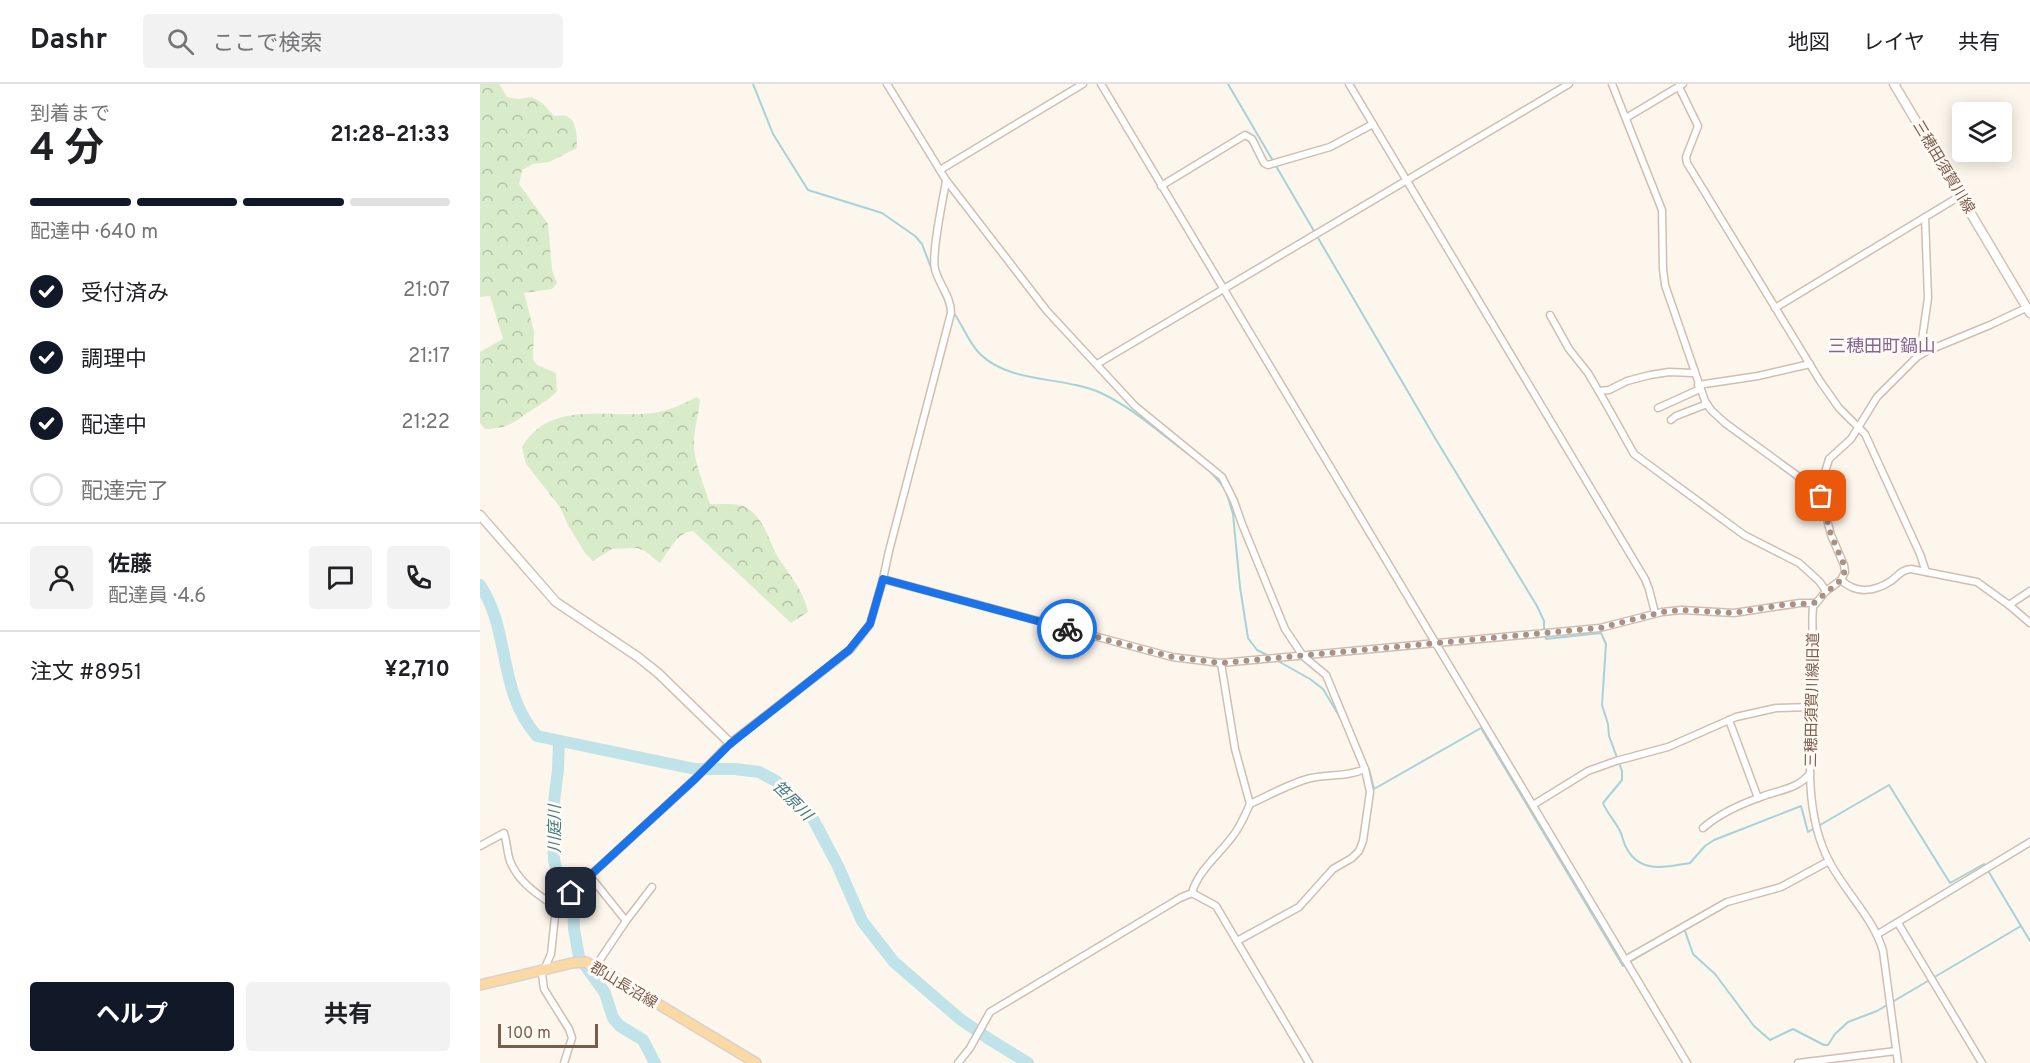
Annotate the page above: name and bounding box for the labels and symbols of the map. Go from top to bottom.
street label: 三穂田須賀川線 [1908,118,1978,218]
district label: 三穂田町鍋山 [1828,336,1936,359]
pin [1795,470,1846,521]
courier [1037,599,1097,659]
street label: 三穂田須賀川線旧道 [1803,632,1824,768]
water label: 笹原川 [768,777,817,827]
water label: 川庭川 [546,803,566,853]
pin [545,867,596,918]
street label: 郡山長沼線 [586,959,660,1014]
scale bar [498,1021,598,1048]

